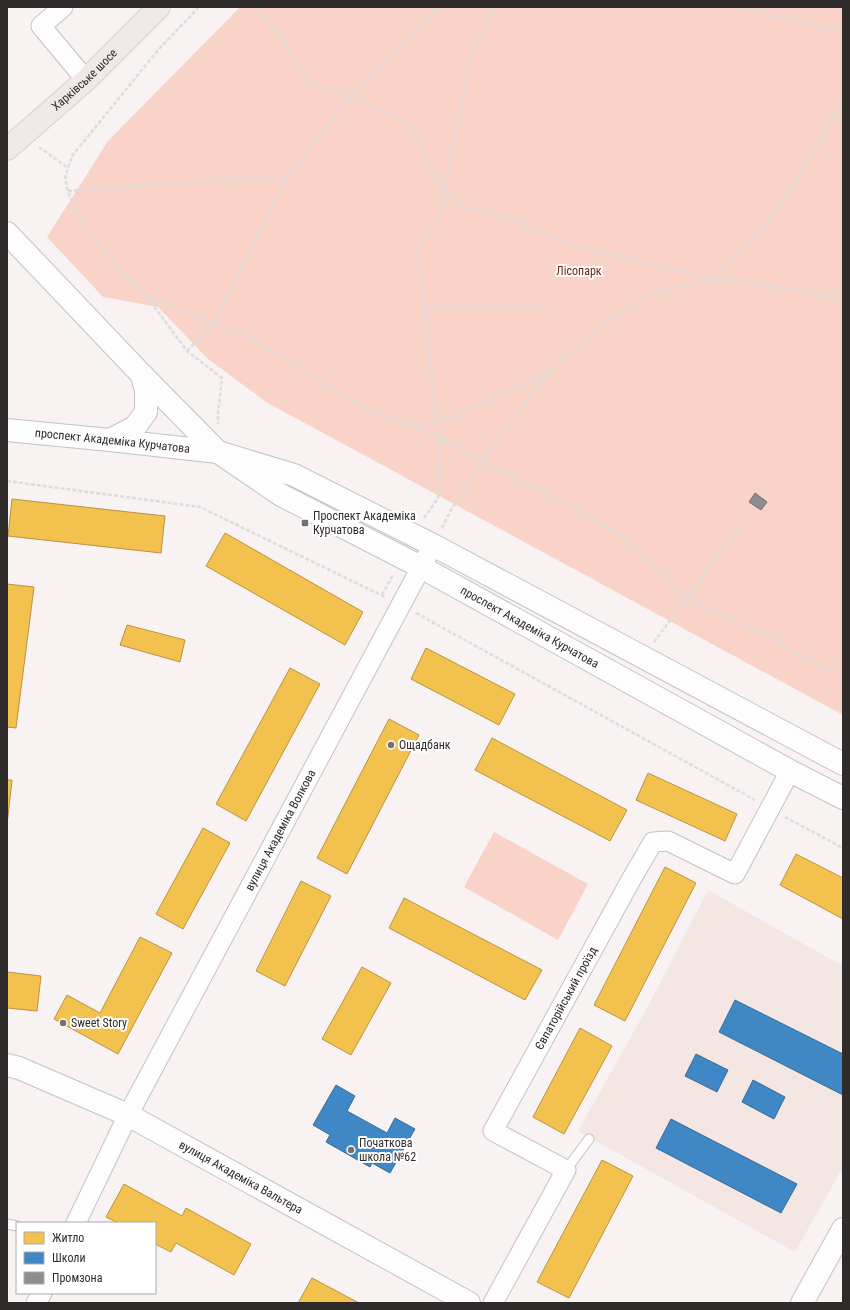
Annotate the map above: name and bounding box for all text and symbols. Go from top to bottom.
street label: Харківське шосе [49,46,120,113]
park label: Лісопарк [556,264,602,278]
street label: проспект Академіка Курчатова [34,426,191,456]
place label: Проспект Академіка Курчатова [313,509,416,537]
marker: Проспект Академіка Курчатова [300,518,310,528]
street label: проспект Академіка Курчатова [458,583,601,671]
place label: Ощадбанк [399,738,451,752]
marker: Ощадбанк [386,740,396,750]
street label: вулиця Академіка Волкова [242,767,319,893]
street label: Євпаторійський проїзд [532,944,600,1052]
place label: Sweet Story [71,1016,127,1030]
marker: Sweet Story [58,1018,68,1028]
place label: Початкова школа №62 [359,1136,416,1164]
street label: вулиця Академіка Вальтера [177,1138,305,1217]
marker: Початкова школа №62 [346,1145,356,1155]
legend [16,1222,156,1294]
text: Житло [52,1231,84,1245]
text: Школи [52,1251,86,1265]
text: Промзона [52,1271,103,1285]

